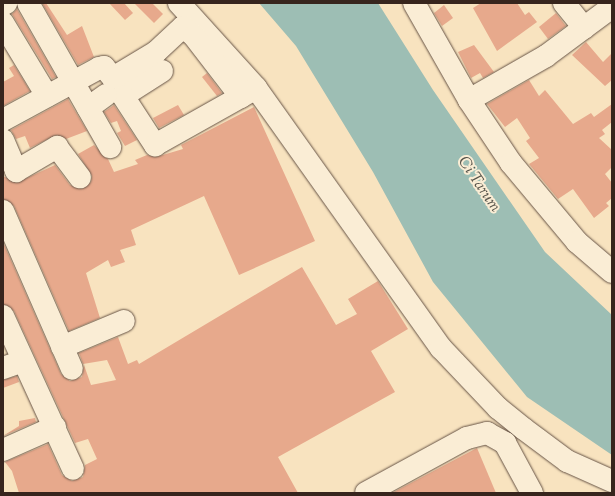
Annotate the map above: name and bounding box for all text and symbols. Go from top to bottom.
water label: Ci Tarum [452,154,504,216]

